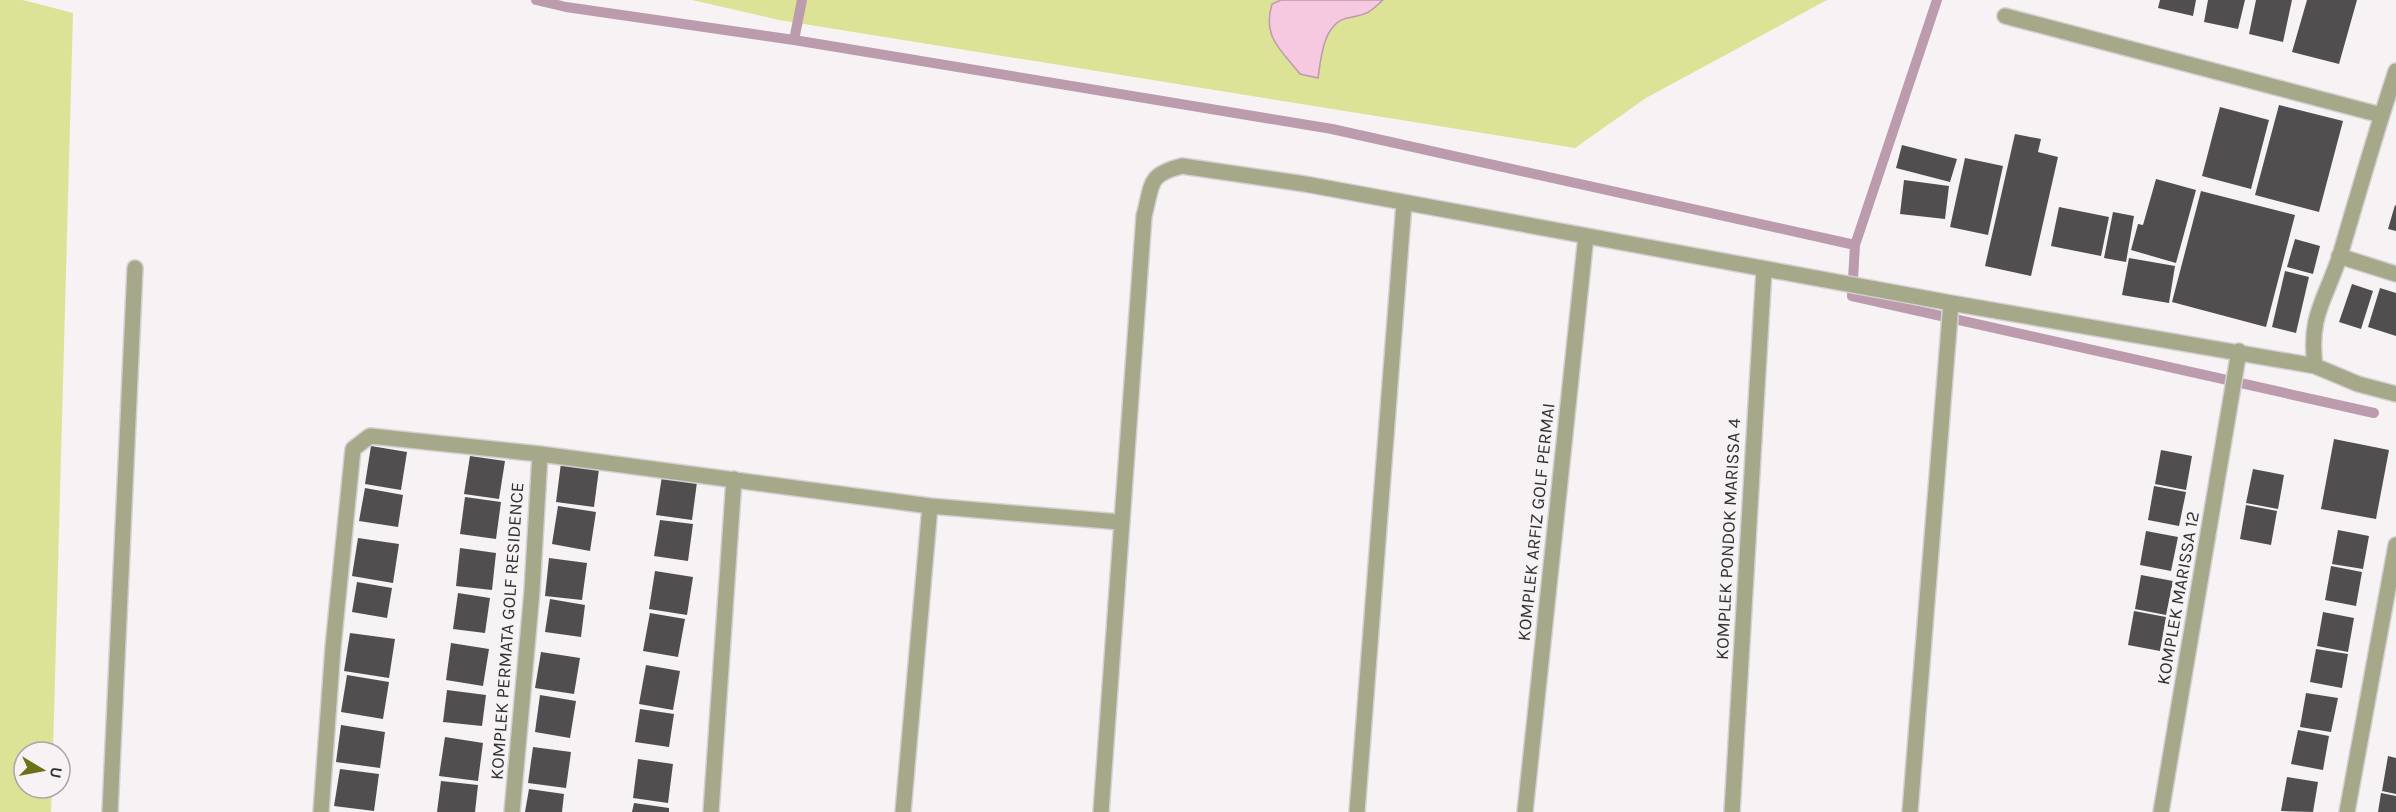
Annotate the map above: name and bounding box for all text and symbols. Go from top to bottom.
street label: KOMPLEK ARFIZ GOLF PERMAI [1513,402,1559,642]
street label: KOMPLEK PONDOK MARISSA 4 [1711,417,1745,661]
street label: KOMPLEK PERMATA GOLF RESIDENCE [486,481,528,781]
street label: KOMPLEK MARISSA 12 [2152,509,2204,687]
north arrow [12,740,72,800]
text: U [46,765,67,780]

